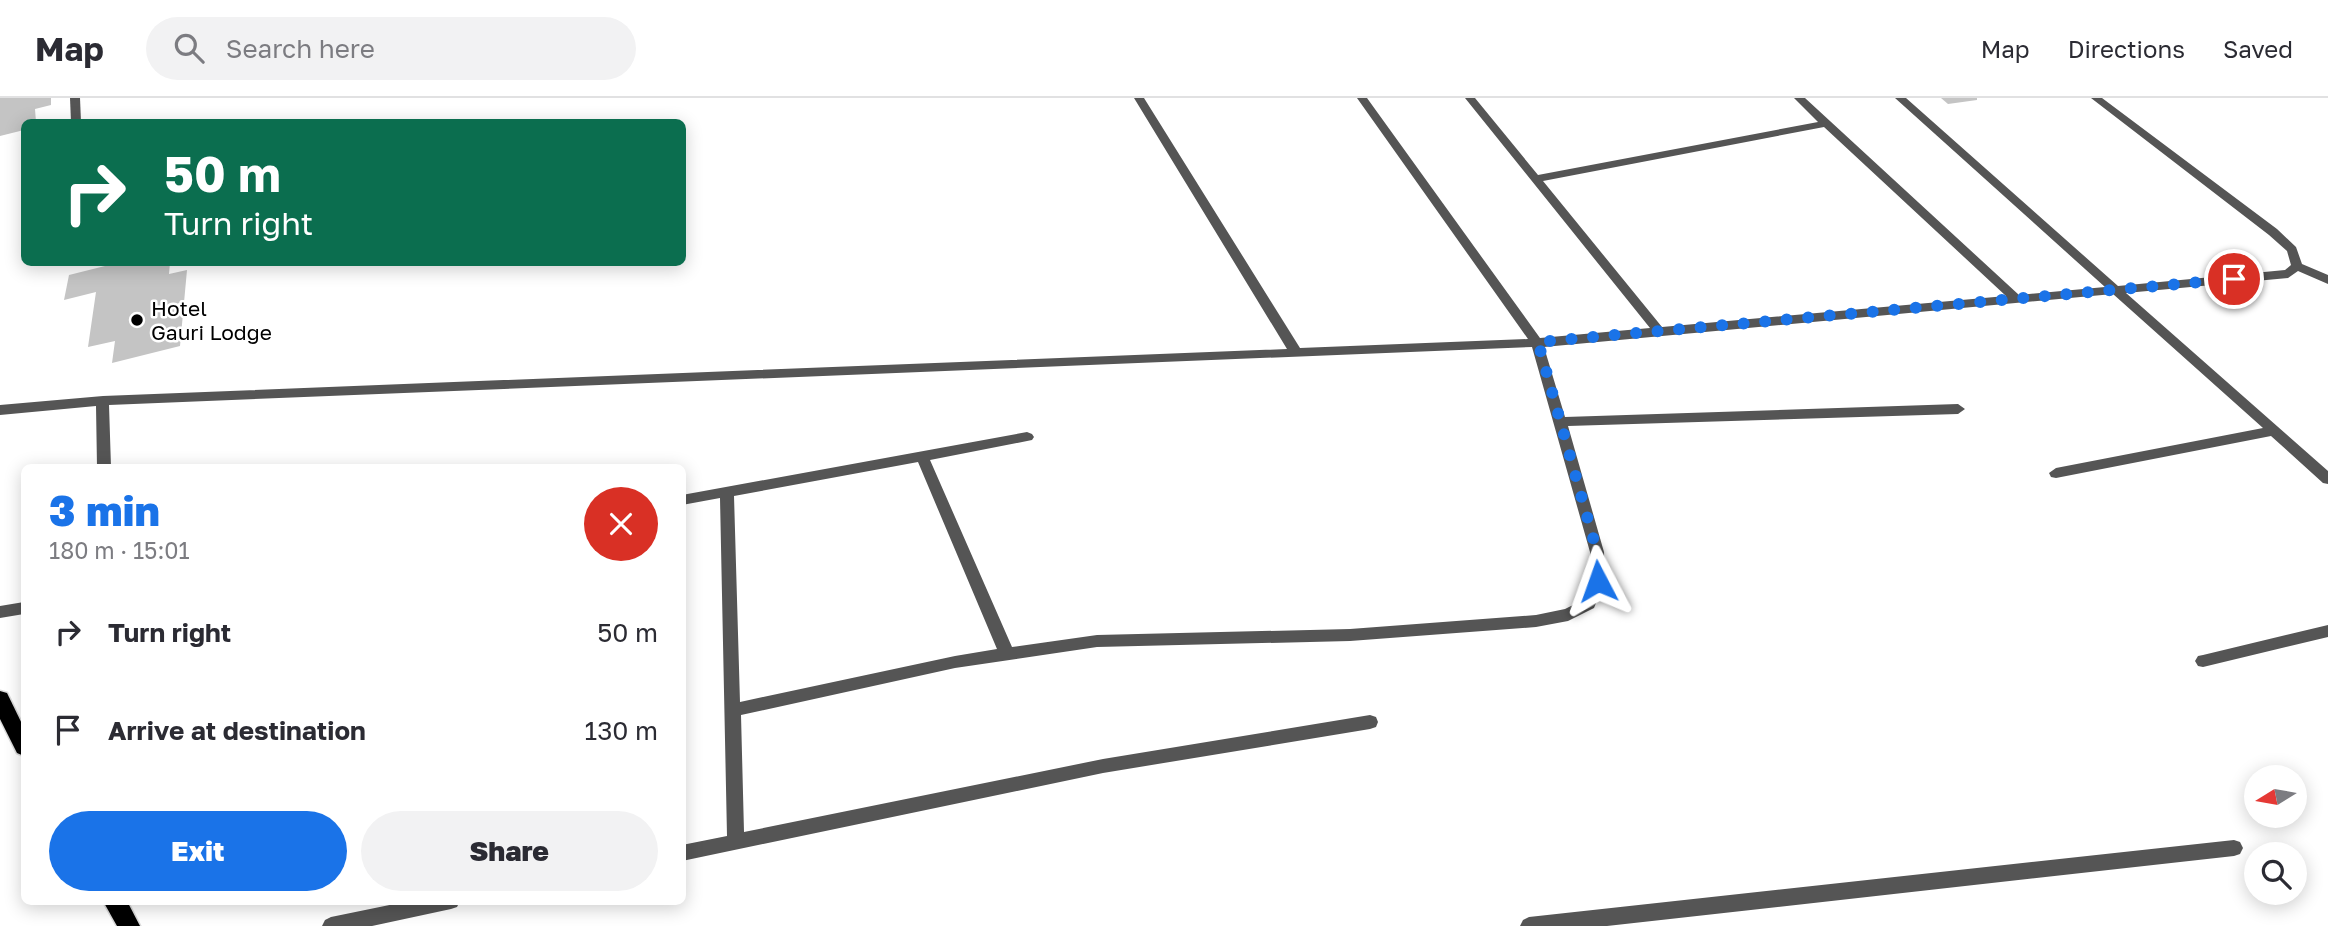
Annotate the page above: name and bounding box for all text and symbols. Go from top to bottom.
search box [146,17,636,80]
text: Map [35,29,104,68]
icon: search [170,29,208,67]
text: Search here [226,33,375,64]
text: Map [1981,34,2030,63]
text: Directions [2068,34,2185,63]
text: Saved [2223,34,2293,63]
text: 50 m [164,144,281,203]
icon: right [49,147,140,238]
text: Turn right [164,204,313,242]
pin [2204,249,2264,309]
icon: arrive [2215,260,2253,298]
place label: Hotel Gauri Lodge [151,295,272,345]
marker: Hotel Gauri Lodge [129,312,145,328]
text: 3 min [49,485,160,535]
button: close [584,487,658,561]
text: 180 m · 15:01 [49,536,190,564]
position arrow [1561,544,1635,618]
icon: right [49,613,87,651]
text: Turn right [108,617,231,648]
text: 50 m [597,617,658,648]
icon: arrive [49,711,87,749]
text: Arrive at destination [108,715,366,746]
text: 130 m [585,715,658,746]
north arrow [2244,765,2306,828]
map controls [2244,765,2307,905]
button: Exit [49,811,347,891]
button: Share [361,811,658,891]
button: search [2244,842,2307,905]

